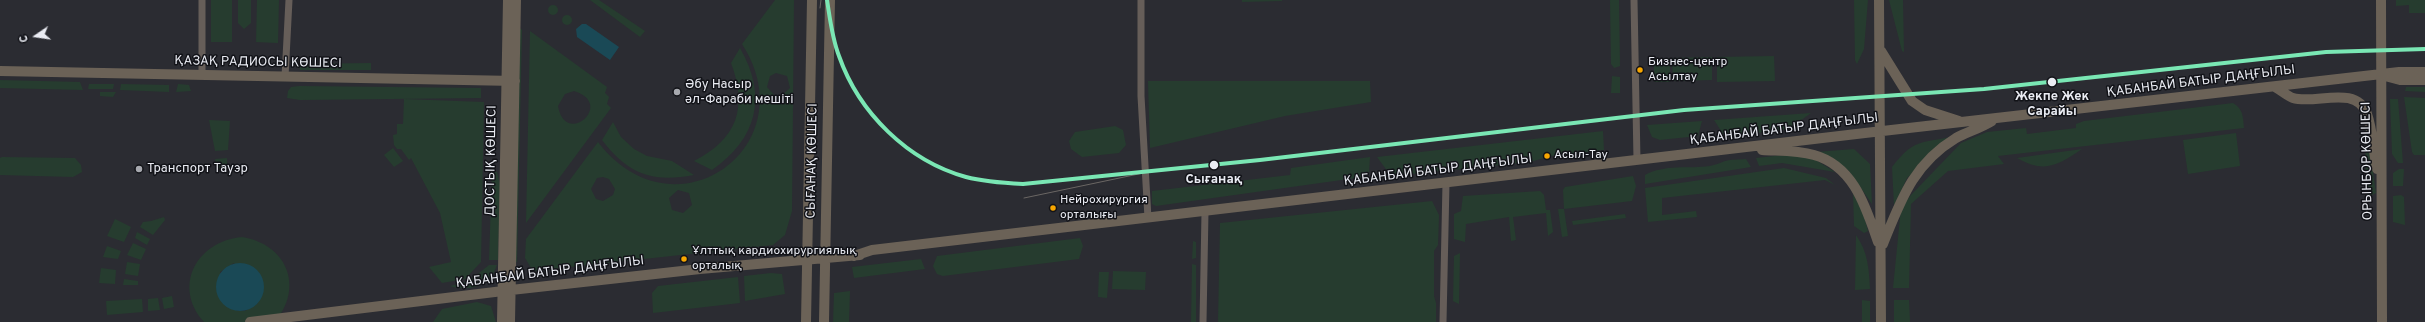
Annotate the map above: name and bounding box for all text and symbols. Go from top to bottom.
north arrow [16,16,56,56]
text: С [17,34,32,44]
street label: ҚАЗАҚ РАДИОСЫ КӨШЕСІ [174,54,342,72]
place label: Бизнес-центр Асылтау [1648,56,1727,84]
street label: ҚАБАНБАЙ БАТЫР ДАҢҒЫЛЫ [2106,63,2296,101]
marker: Бизнес-центр Асылтау [1635,65,1645,75]
marker: Жекпе Жек Сарайы [2046,76,2058,88]
place label: Әбу Насыр әл-Фараби мешіті [685,77,794,108]
marker: Әбу Насыр әл-Фараби мешіті [672,87,682,97]
place label: Жекпе Жек Сарайы [2015,89,2089,120]
street label: ОРЫНБОР КӨШЕСІ [2359,102,2377,220]
street label: СЫҒАНАҚ КӨШЕСІ [804,103,822,219]
street label: ДОСТЫҚ КӨШЕСІ [483,105,501,217]
street label: ҚАБАНБАЙ БАТЫР ДАҢҒЫЛЫ [1689,111,1879,149]
place label: Асыл-Тау [1554,149,1608,163]
marker: Асыл-Тау [1542,151,1552,161]
street label: ҚАБАНБАЙ БАТЫР ДАҢҒЫЛЫ [1343,152,1533,190]
marker: Сығанақ [1208,159,1220,171]
place label: Транспорт Тауэр [147,161,248,177]
marker: Транспорт Тауэр [134,164,144,174]
place label: Сығанақ [1186,172,1242,188]
place label: Нейрохирургия орталығы [1060,194,1148,222]
marker: Нейрохирургия орталығы [1048,203,1058,213]
place label: Ұлттық кардиохирургиялық орталық [692,245,857,273]
street label: ҚАБАНБАЙ БАТЫР ДАҢҒЫЛЫ [455,254,645,292]
marker: Ұлттық кардиохирургиялық орталық [679,254,689,264]

